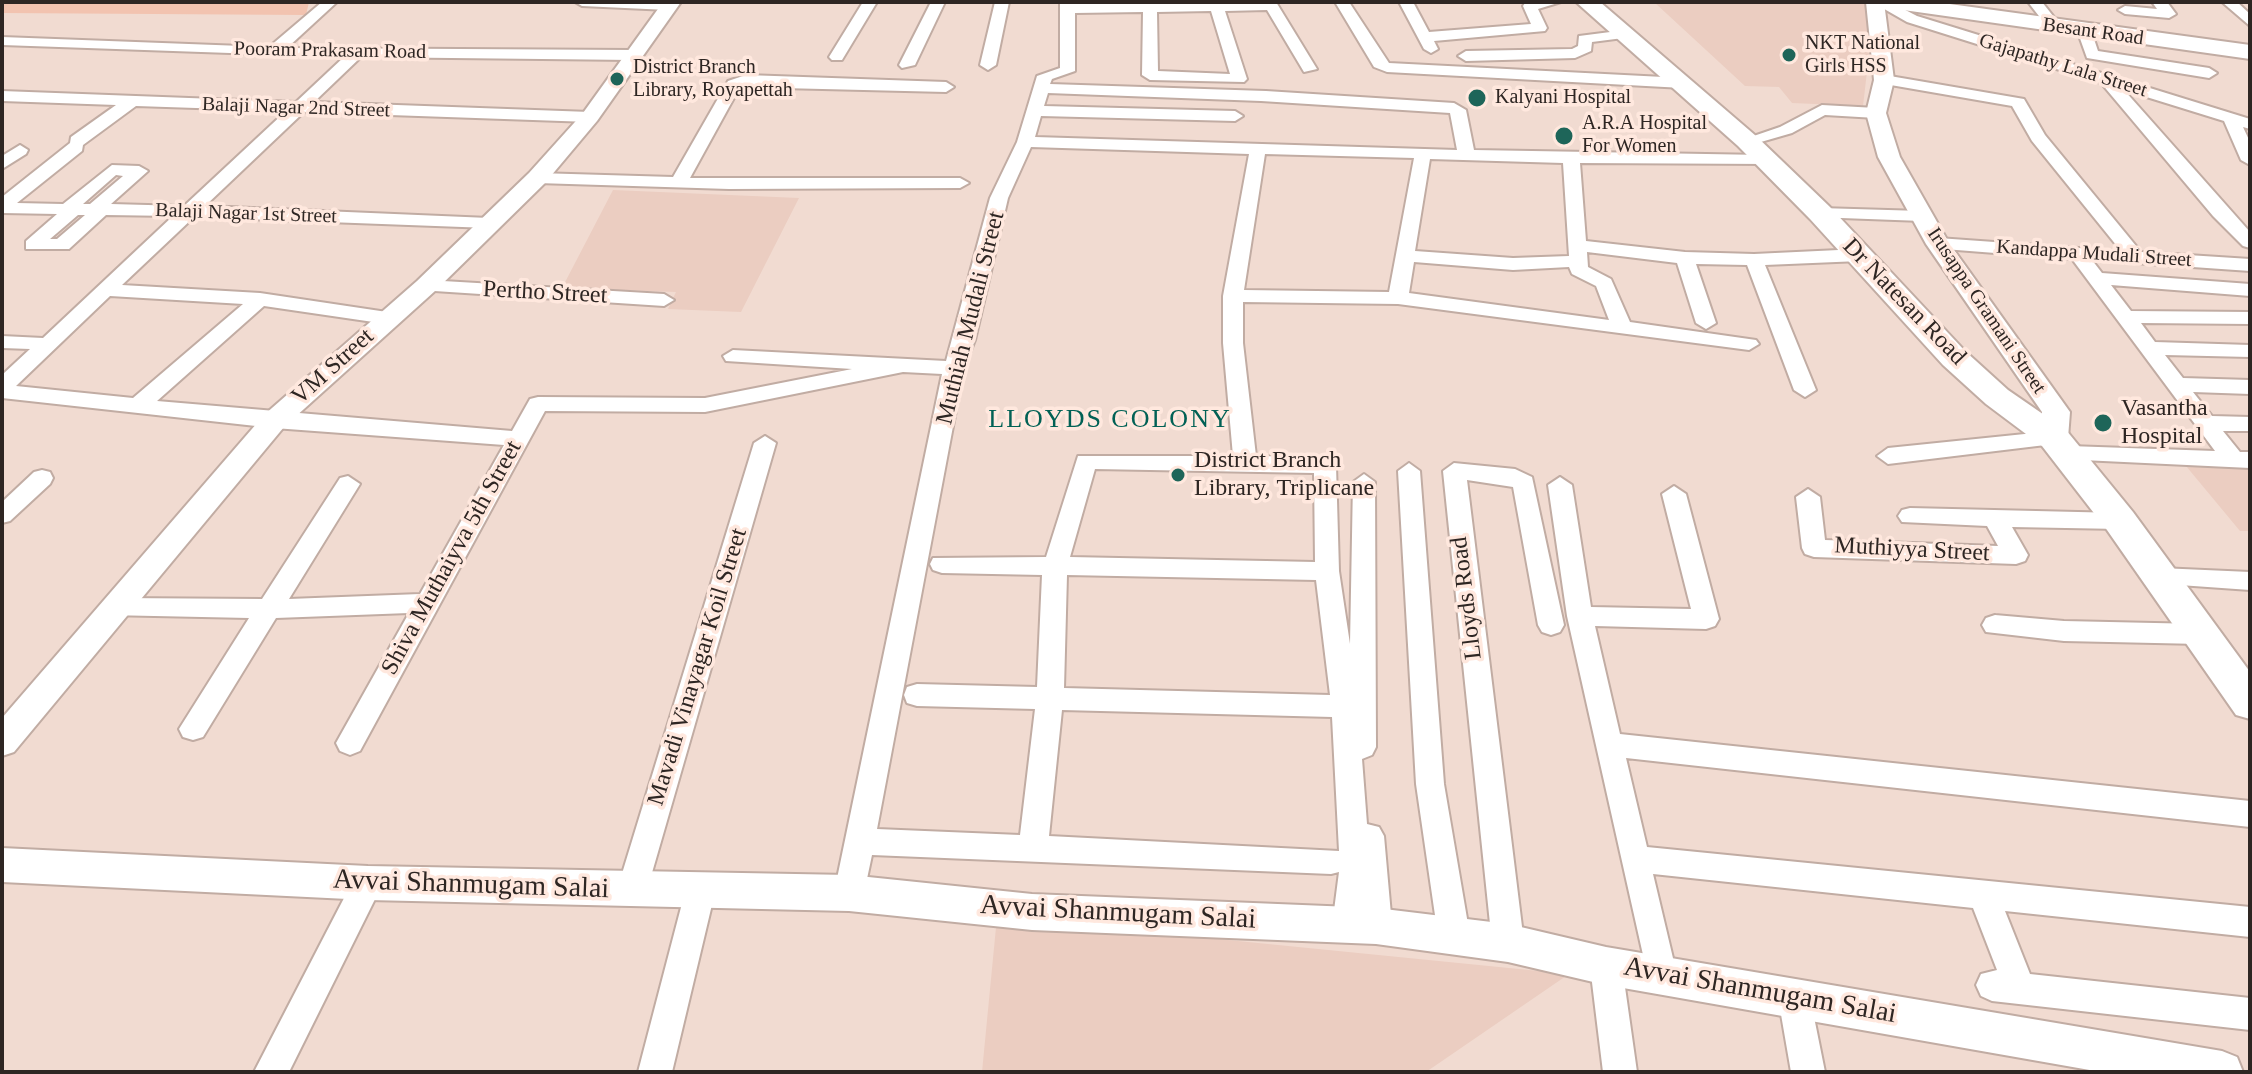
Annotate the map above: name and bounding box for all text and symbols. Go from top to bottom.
street label: Besant Road [2033,12,2153,52]
street label: Gajapathy Lala Street [1964,25,2162,107]
place label: NKT National Girls HSS [1805,32,1929,79]
street label: Pooram Prakasam Road [217,37,443,65]
marker: NKT National Girls HSS [1780,46,1798,64]
place label: District Branch Library, Royapettah [633,56,816,103]
marker: District Branch Library, Royapettah [608,70,626,88]
place label: Kalyani Hospital [1495,86,1645,110]
marker: Kalyani Hospital [1466,87,1488,109]
street label: Balaji Nagar 2nd Street [187,92,405,124]
place label: A.R.A Hospital For Women [1582,112,1713,159]
marker: A.R.A Hospital For Women [1553,125,1575,147]
street label: Muthiah Mudali Street [927,193,1015,443]
street label: Balaji Nagar 1st Street [141,198,351,230]
street label: Irusappa Gramani Street [1911,208,2061,414]
street label: Dr Natesan Road [1827,223,1981,381]
street label: Kandappa Mudali Street [1980,234,2208,274]
street label: Pertho Street [470,275,620,311]
street label: VM Street [283,320,383,414]
place label: Vasantha Hospital [2121,395,2225,451]
district label: LLOYDS COLONY [994,404,1226,436]
marker: Vasantha Hospital [2092,412,2114,434]
street label: Shiva Muthaiyva 5th Street [367,420,537,696]
place label: District Branch Library, Triplicane [1194,447,1394,503]
marker: District Branch Library, Triplicane [1169,466,1187,484]
street label: Mavadi Vinayagar Koil Street [637,509,759,825]
street label: Lloyds Road [1444,529,1490,667]
street label: Muthiyya Street [1823,531,2001,569]
street label: Avvai Shanmugam Salai [314,863,628,907]
street label: Avvai Shanmugam Salai [961,888,1275,938]
street label: Avvai Shanmugam Salai [1603,947,1917,1035]

